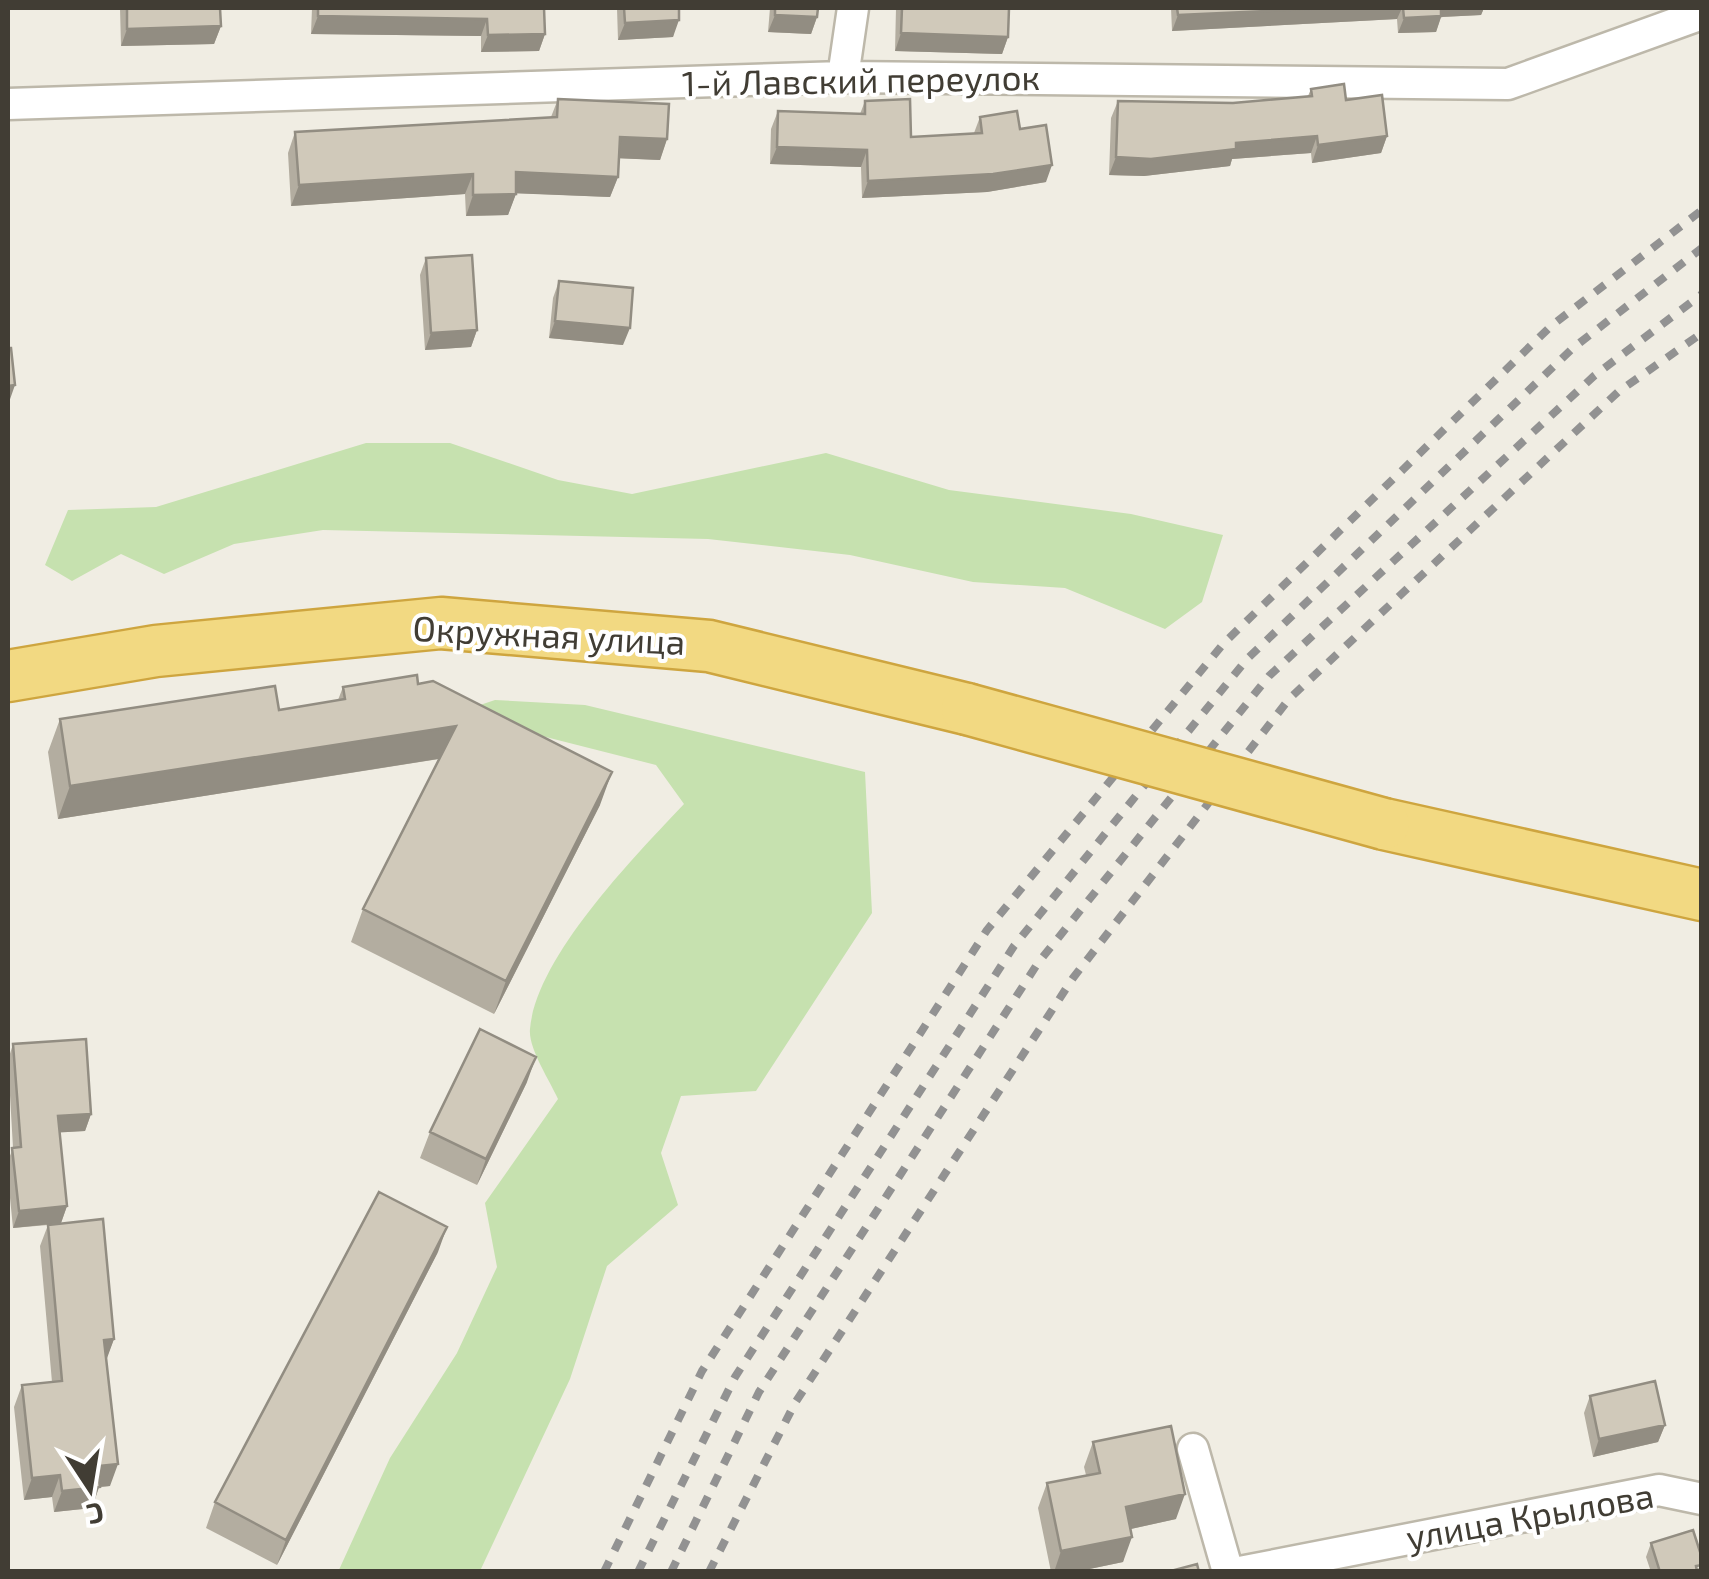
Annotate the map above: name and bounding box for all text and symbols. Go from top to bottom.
street label: 1-й Лавский переулок [681,55,1041,104]
street label: Окружная улица [412,606,686,663]
north arrow [40,1439,140,1539]
street label: улица Крылова [1403,1473,1657,1558]
text: С [84,1496,107,1533]

